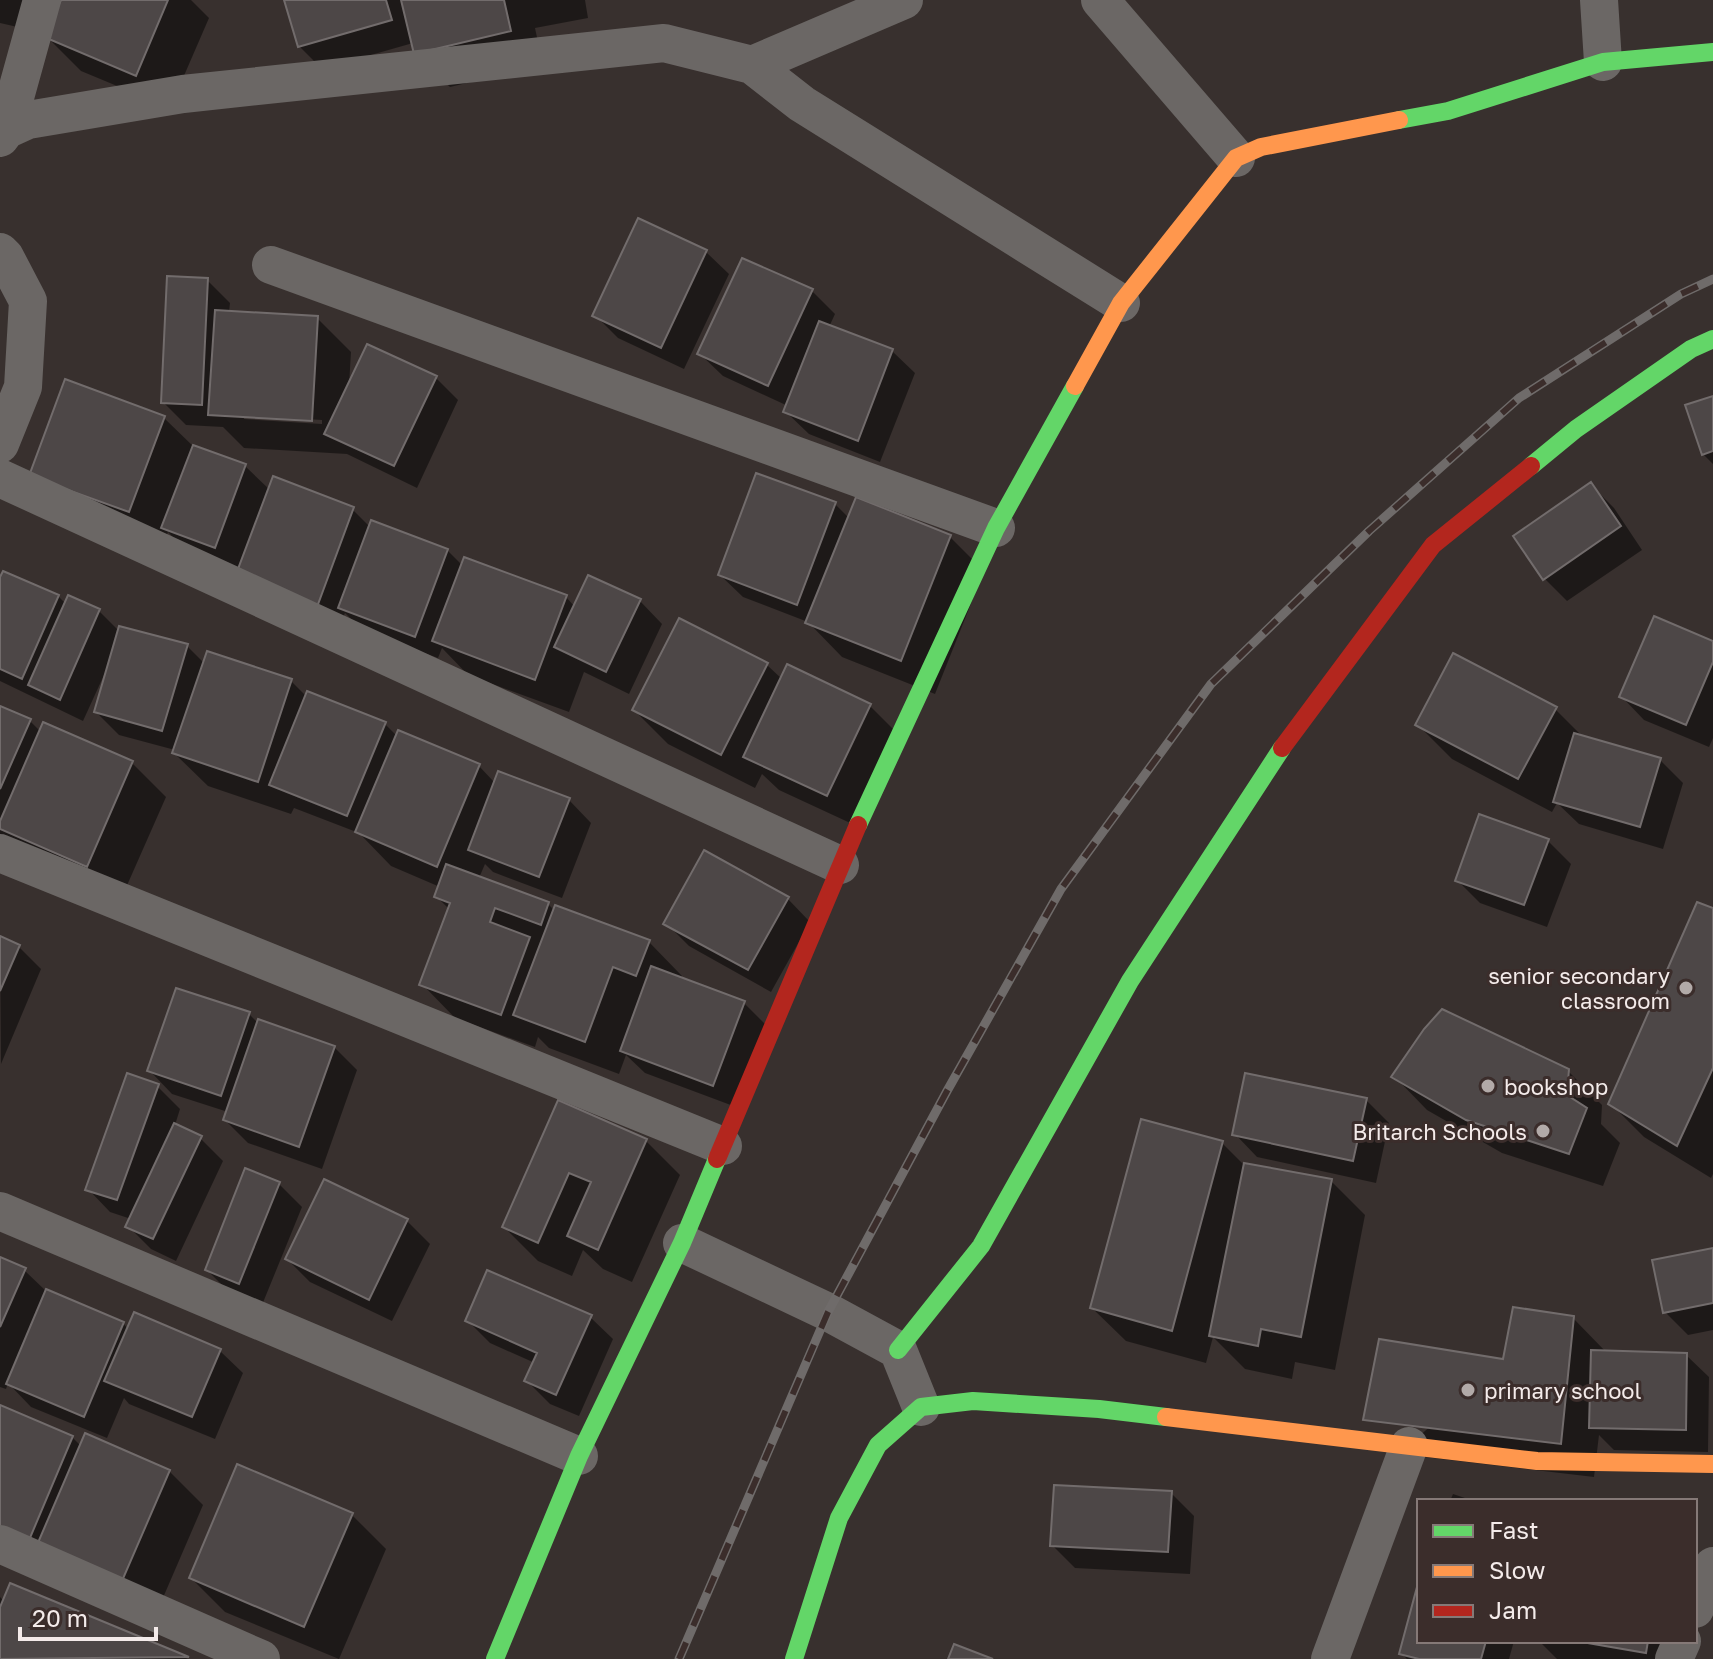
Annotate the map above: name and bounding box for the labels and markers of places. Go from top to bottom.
place label: senior secondary classroom [1488,962,1670,1014]
marker: senior secondary classroom [1677,979,1695,997]
place label: bookshop [1504,1073,1608,1100]
marker: bookshop [1479,1077,1497,1095]
place label: Britarch Schools [1352,1118,1527,1145]
marker: Britarch Schools [1534,1122,1552,1140]
place label: primary school [1484,1377,1642,1404]
marker: primary school [1459,1381,1477,1399]

